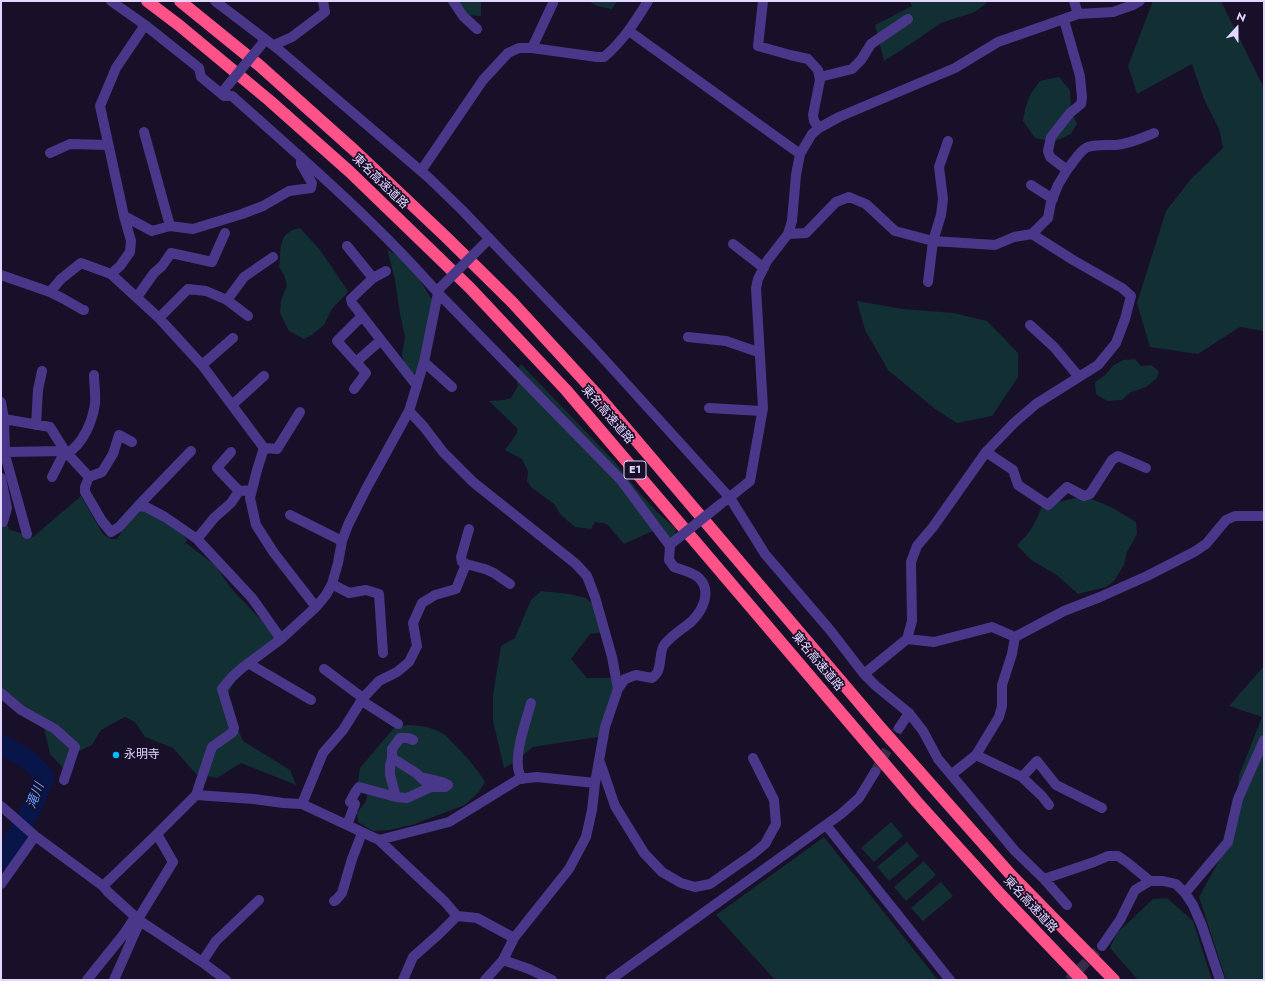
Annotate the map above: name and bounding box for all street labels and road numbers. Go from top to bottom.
street label: 東名高速道路 [349,152,411,212]
street label: 東名高速道路 [578,383,636,447]
road number: E1 [624,461,646,479]
street label: 東名高速道路 [788,630,846,694]
street label: 東名高速道路 [1000,874,1060,936]

